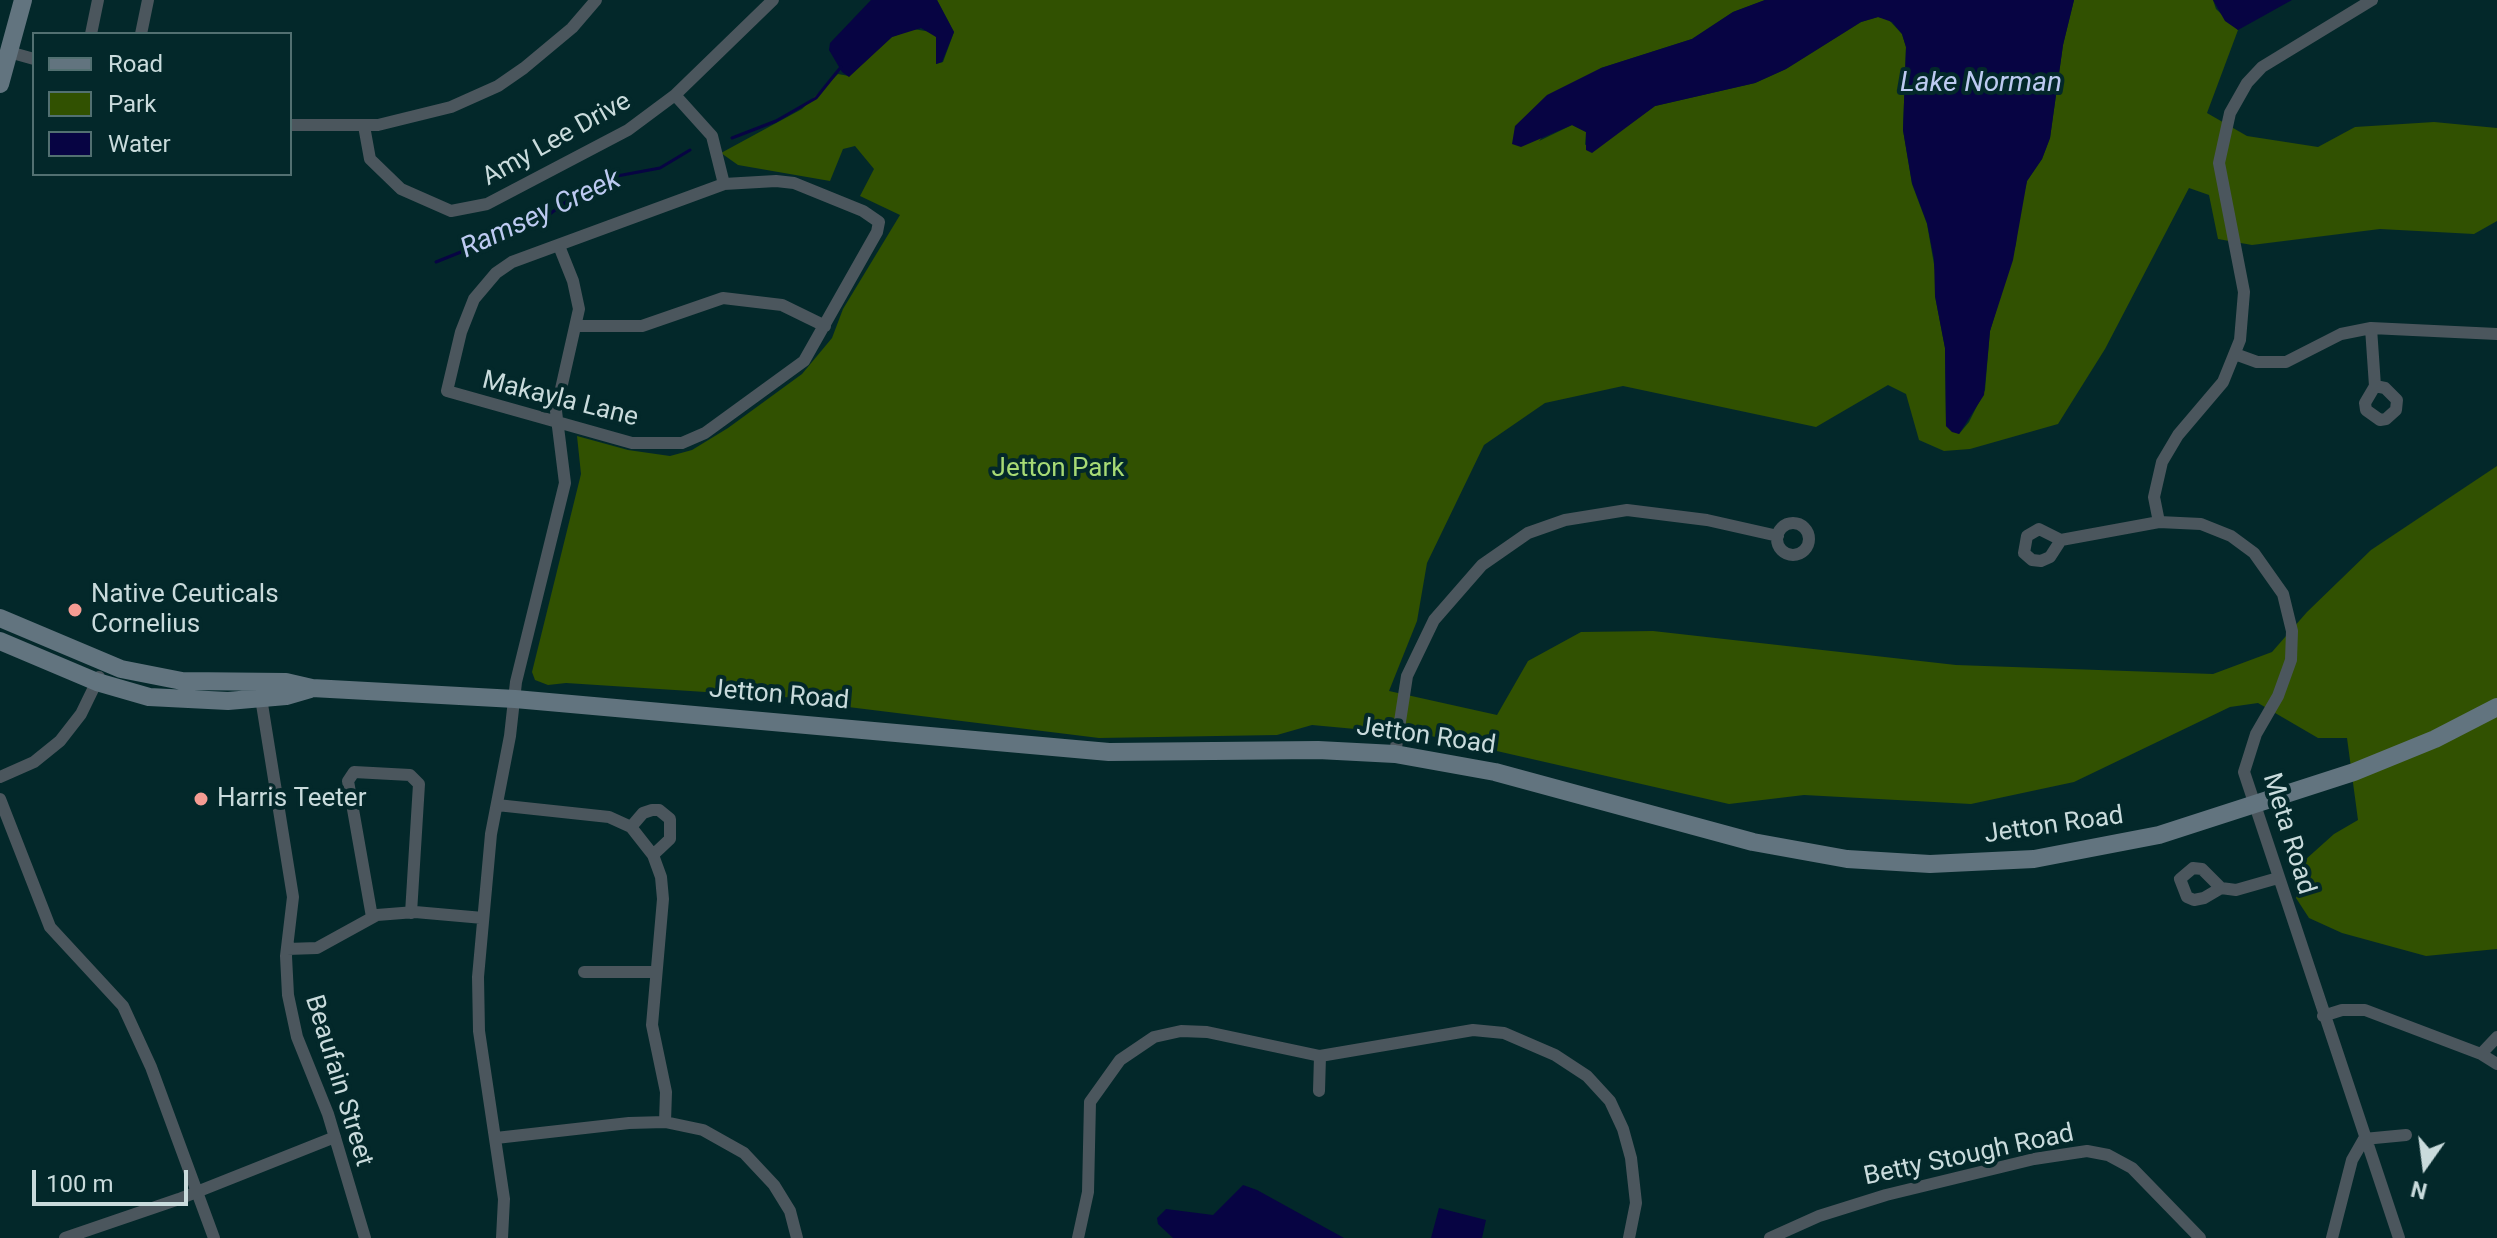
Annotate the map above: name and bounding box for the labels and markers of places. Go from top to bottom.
place label: Native Ceuticals Cornelius [91,579,279,640]
marker: Native Ceuticals Cornelius [66,601,84,619]
place label: Harris Teeter [217,783,366,815]
marker: Harris Teeter [192,790,210,808]

